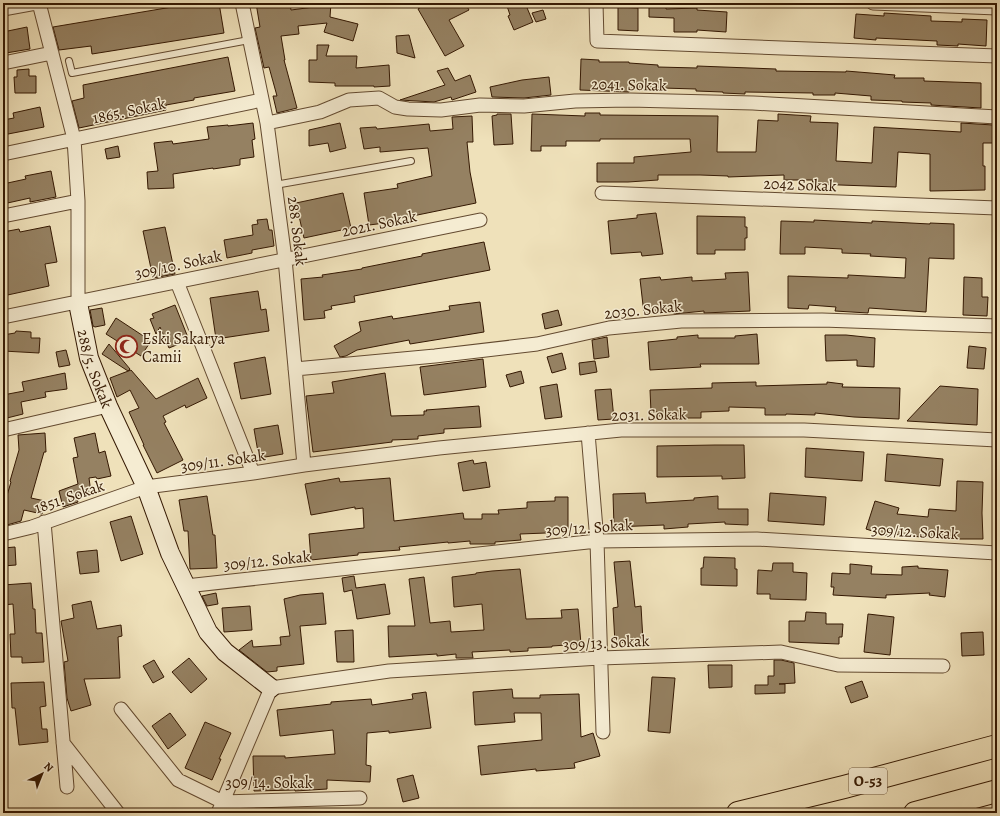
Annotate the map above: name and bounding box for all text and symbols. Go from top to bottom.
street label: 2041. Sokak [591,73,667,97]
street label: 1865. Sokak [91,92,168,129]
street label: 2042 Sokak [763,173,837,197]
street label: 288. Sokak [282,195,312,267]
street label: 2021. Sokak [340,205,419,243]
street label: 309/10. Sokak [133,245,224,285]
street label: 2030. Sokak [603,295,683,325]
street label: 288/5. Sokak [72,327,118,412]
place label: Eski Sakarya Camii [142,328,225,368]
mosque icon: Eski Sakarya Camii [114,334,140,360]
street label: 2031. Sokak [611,403,687,427]
street label: 309/11. Sokak [179,444,267,478]
street label: 1851. Sokak [31,475,107,519]
street label: 309/12. Sokak [545,514,634,542]
street label: 309/12. Sokak [871,519,959,545]
street label: 309/12. Sokak [222,545,312,577]
street label: 309/13. Sokak [562,630,650,656]
north arrow [22,754,62,794]
text: N [40,759,57,775]
road number: O-53 [849,768,887,794]
street label: 309/14. Sokak [225,772,313,794]

